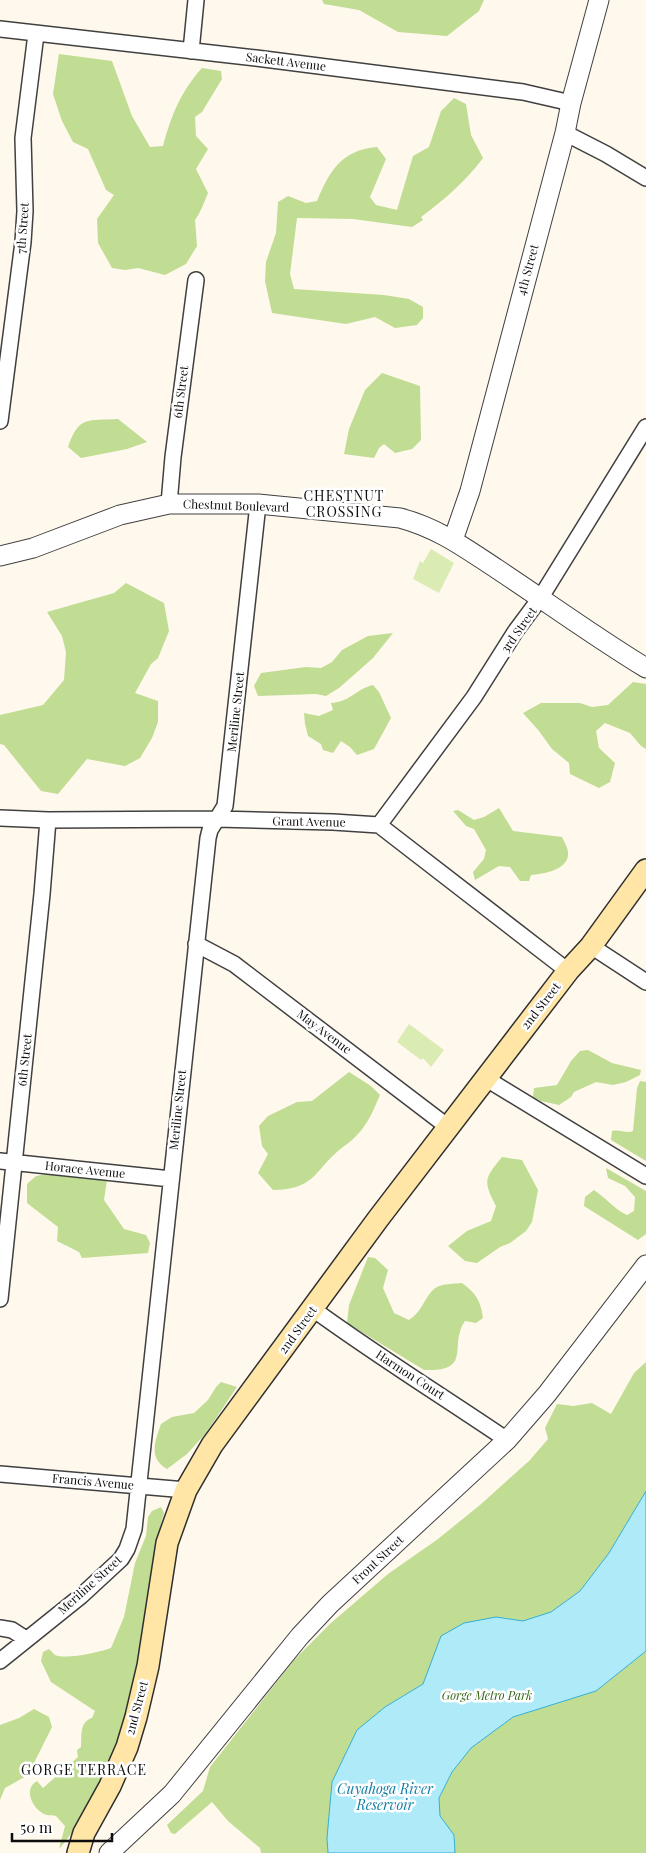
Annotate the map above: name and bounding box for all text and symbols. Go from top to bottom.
street label: Sackett Avenue [245,48,327,74]
street label: 7th Street [12,201,32,254]
street label: 4th Street [513,242,542,297]
street label: 6th Street [169,364,191,419]
district label: CHESTNUT CROSSING [303,486,385,521]
street label: Chestnut Boulevard [183,495,289,515]
street label: 3rd Street [497,603,540,656]
street label: Meriline Street [223,670,247,753]
street label: Grant Avenue [272,812,346,830]
street label: 2nd Street [517,978,564,1032]
street label: May Avenue [294,1005,355,1057]
street label: 6th Street [13,1032,35,1087]
street label: Meriline Street [165,1068,189,1151]
street label: Horace Avenue [44,1157,126,1181]
street label: 2nd Street [275,1302,320,1356]
street label: Harmon Court [373,1346,449,1403]
street label: Francis Avenue [51,1469,135,1493]
street label: Front Street [348,1531,407,1587]
street label: Meriline Street [54,1551,125,1617]
street label: 2nd Street [121,1678,151,1736]
park label: Gorge Metro Park [442,1687,532,1703]
district label: GORGE TERRACE [21,1760,147,1779]
water label: Cuyahoga River Reservoir [337,1779,434,1814]
scale bar [12,1810,112,1842]
text: 50 m [20,1817,53,1837]

